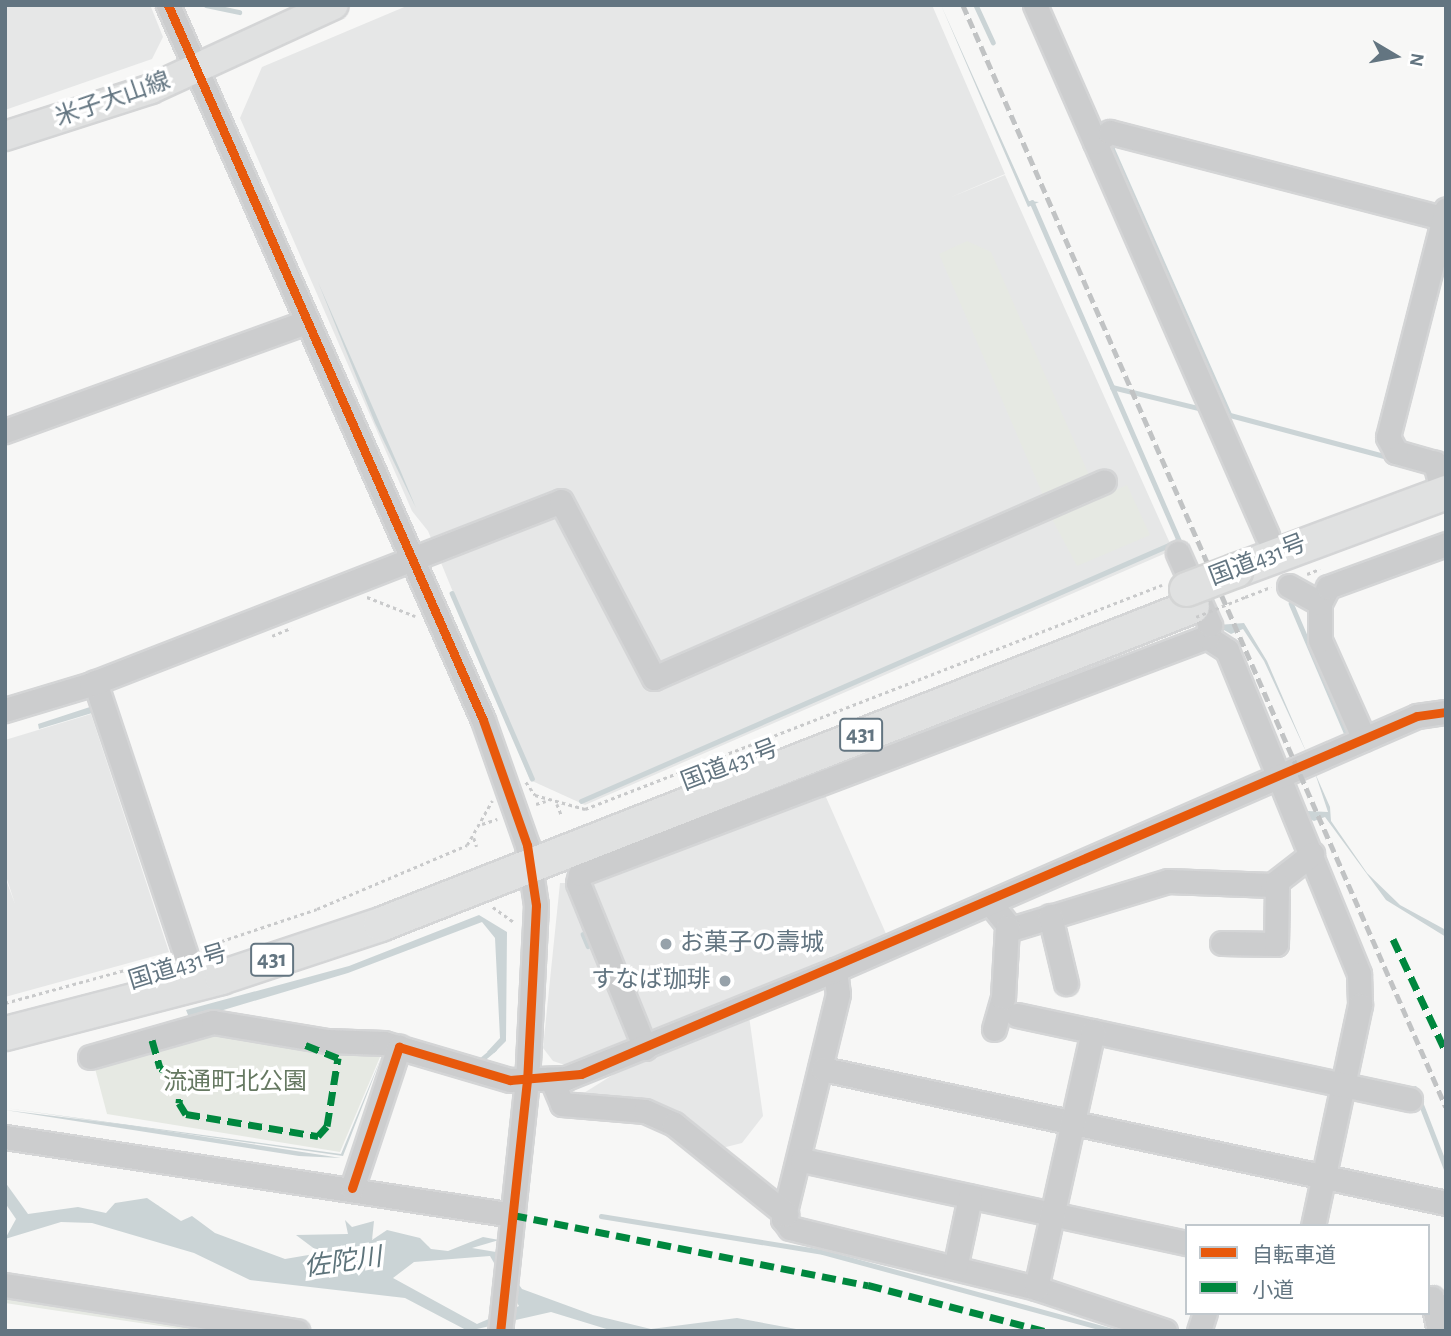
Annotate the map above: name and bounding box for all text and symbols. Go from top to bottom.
north arrow [1360,21,1430,91]
text: N [1406,52,1427,68]
street label: 米子大山線 [52,67,174,133]
street label: 国道431号 [1205,529,1311,593]
road number: 431 [838,716,884,754]
street label: 国道431号 [677,734,783,798]
place label: お菓子の壽城 [680,930,824,958]
marker: お菓子の壽城 [658,936,674,952]
street label: 国道431号 [125,939,231,997]
road number: 431 [249,940,295,979]
place label: すなば珈琲 [591,967,711,995]
marker: すなば珈琲 [717,973,733,989]
park label: 流通町北公園 [163,1069,307,1097]
legend [1185,1224,1430,1315]
water label: 佐陀川 [302,1242,384,1284]
text: 自転車道 [1252,1245,1336,1266]
text: 小道 [1252,1280,1294,1301]

